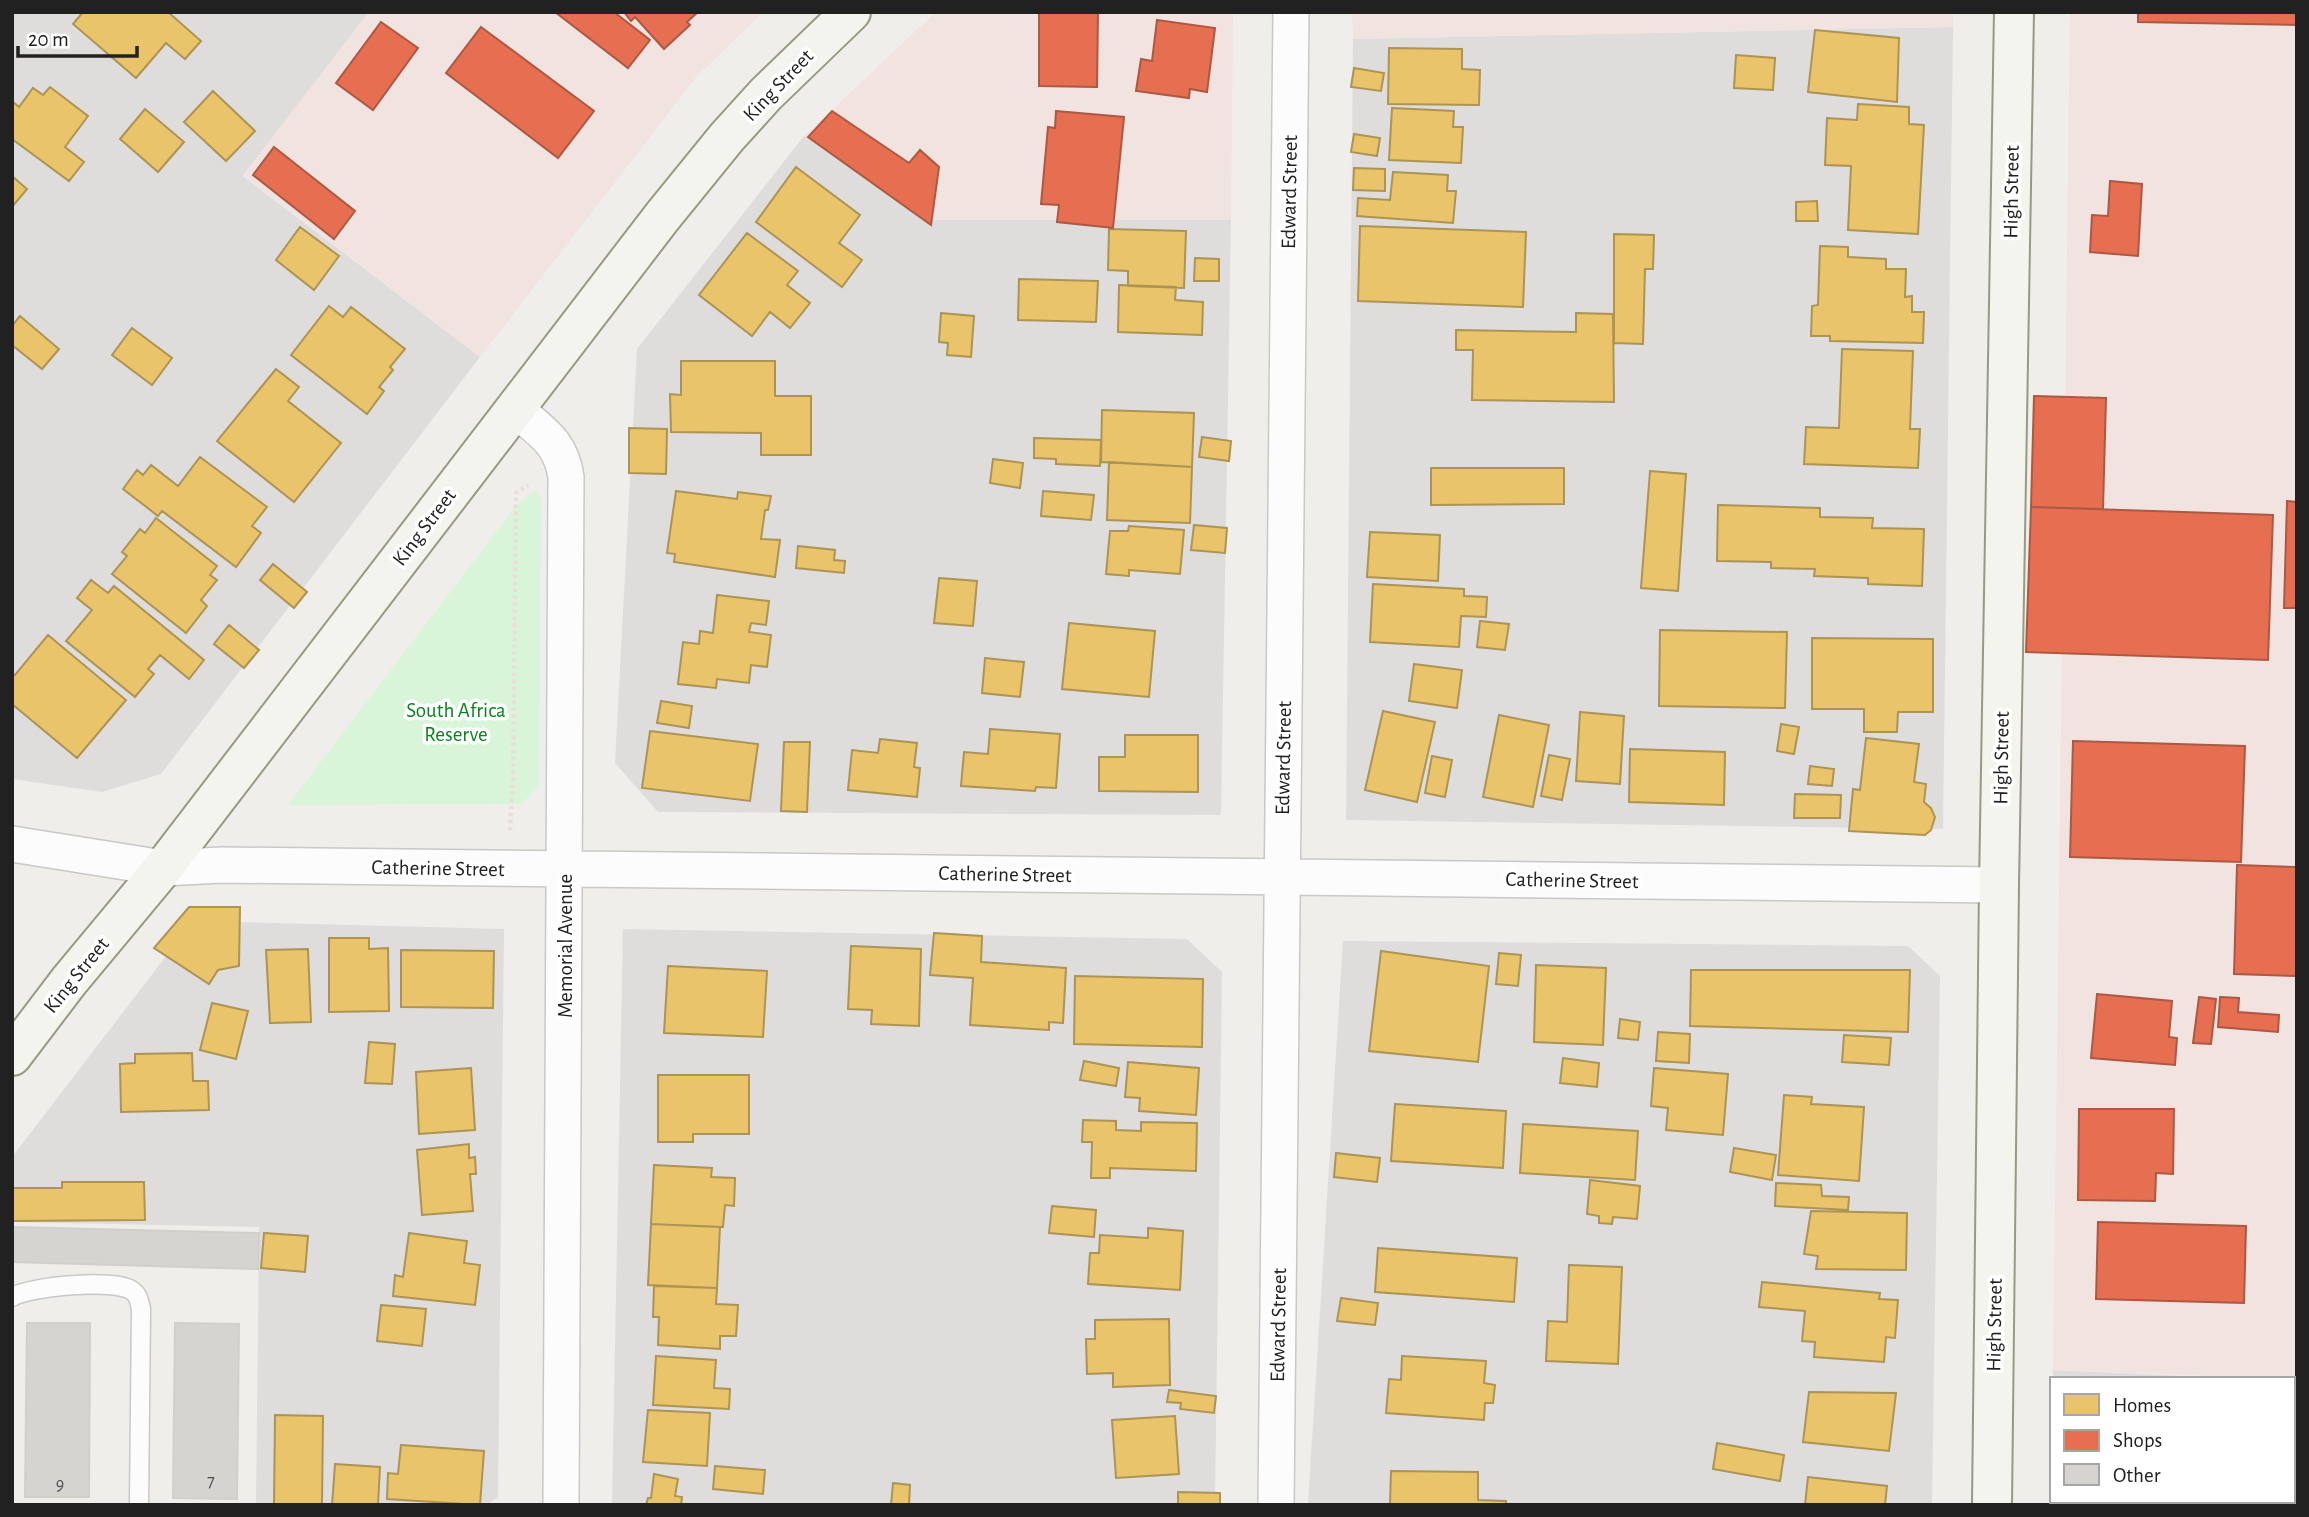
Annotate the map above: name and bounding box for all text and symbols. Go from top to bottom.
scale bar [18,14,136,58]
text: 20 m [28,29,69,50]
street label: King Street [739,45,818,125]
street label: Edward Street [1278,134,1301,249]
street label: High Street [2000,145,2023,239]
street label: King Street [389,485,460,570]
park label: South Africa Reserve [406,700,506,745]
street label: Edward Street [1272,700,1295,815]
street label: High Street [1990,711,2013,805]
street label: Catherine Street [371,857,505,880]
street label: Catherine Street [938,863,1072,886]
street label: Catherine Street [1505,869,1639,892]
street label: Memorial Avenue [555,874,576,1018]
street label: King Street [40,933,113,1017]
street label: Edward Street [1267,1267,1290,1382]
street label: High Street [1983,1278,2006,1372]
legend [2050,1377,2295,1503]
text: Homes [2113,1395,2171,1416]
text: Shops [2113,1430,2162,1451]
text: Other [2113,1465,2161,1486]
house number: 7 [207,1473,215,1491]
house number: 9 [56,1476,64,1494]

